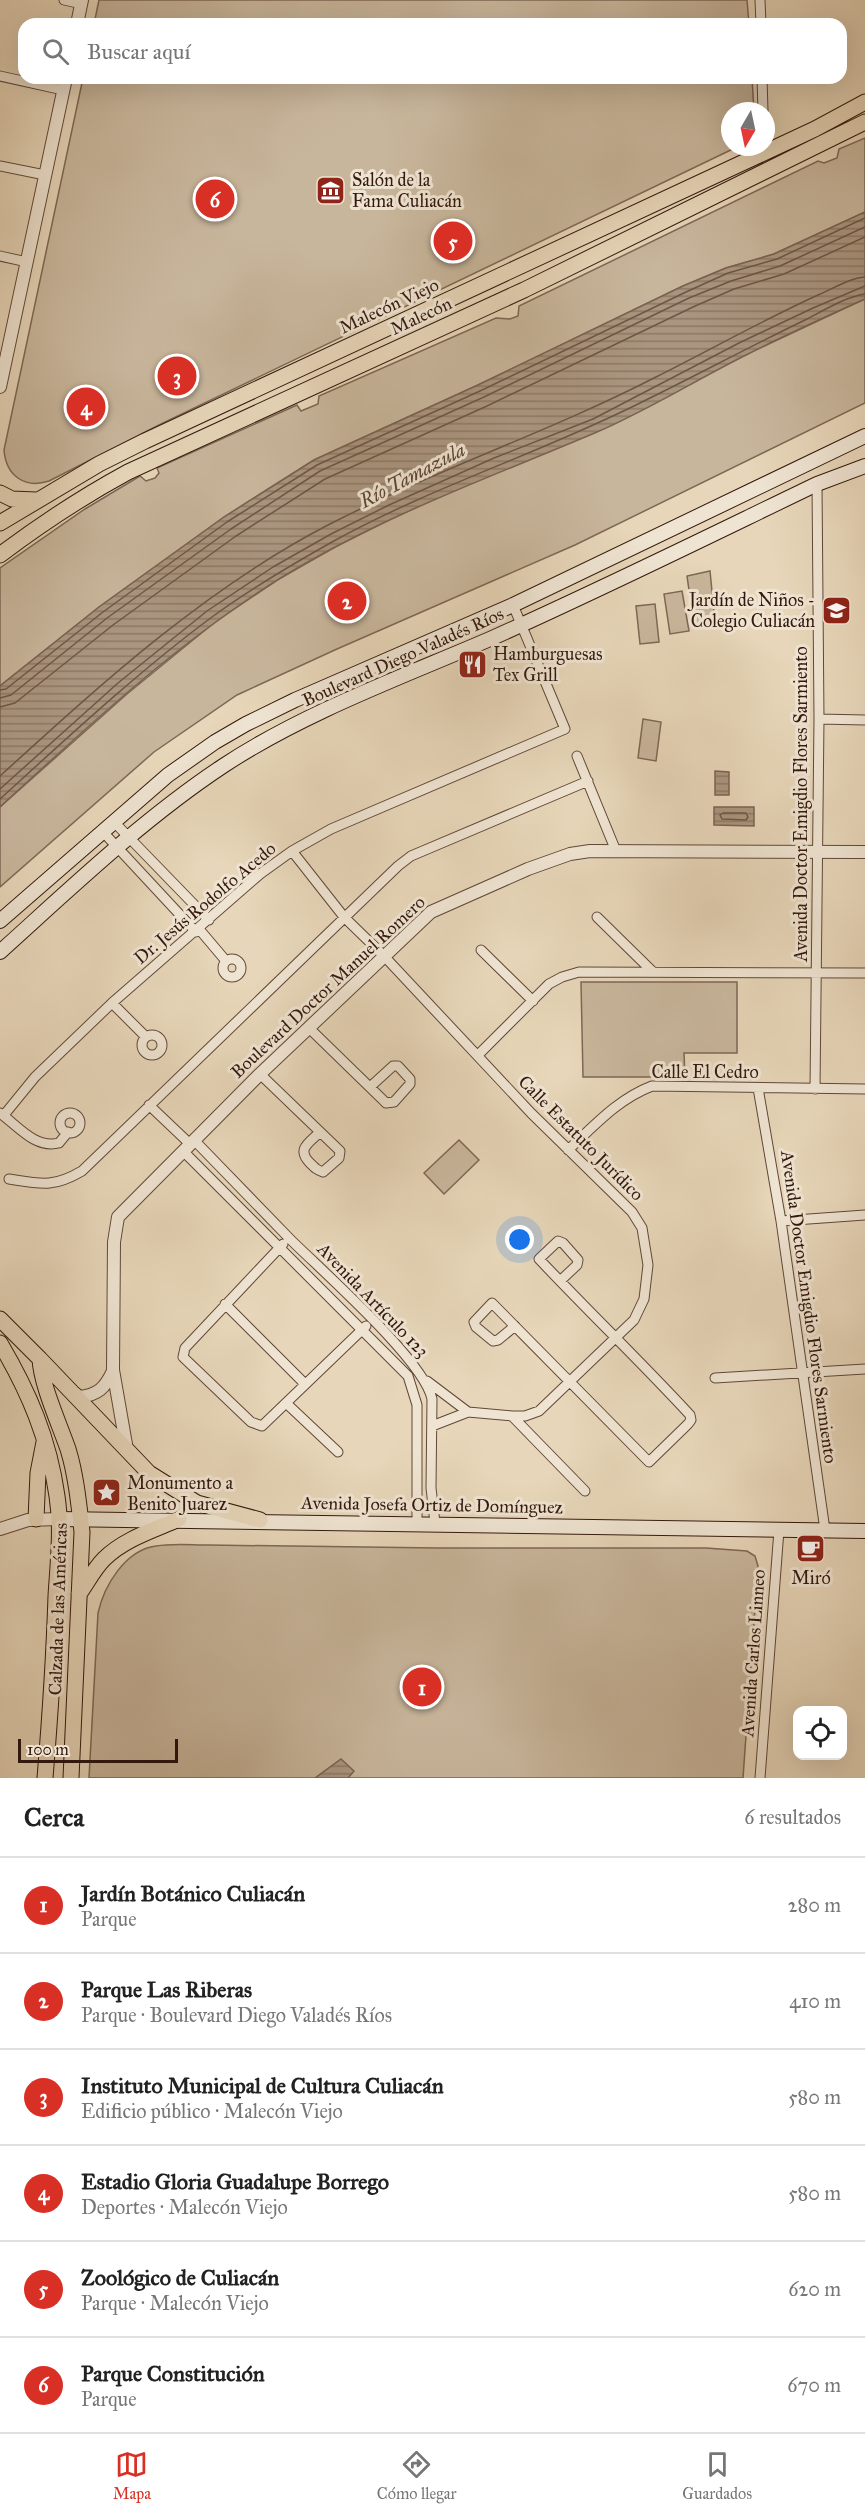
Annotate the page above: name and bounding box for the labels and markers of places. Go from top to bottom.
place label: Salón de la Fama Culiacán [352,169,462,212]
museum icon: Salón de la Fama Culiacán [315,174,347,206]
pin: 6 [196,176,234,222]
pin: 5 [434,218,472,264]
pin: 3 [158,354,196,398]
pin: 4 [66,384,106,430]
pin: 2 [328,578,366,624]
place label: Jardín de Niños - Colegio Culiacán [687,589,815,633]
school or university icon: Jardín de Niños - Colegio Culiacán [820,594,852,626]
place label: Hamburguesas Tex Grill [493,643,603,686]
restaurant icon: Hamburguesas Tex Grill [456,648,488,680]
place label: Monumento a Benito Juarez [127,1472,233,1516]
place icon: Monumento a Benito Juarez [90,1477,122,1509]
cafe icon: Miró [795,1533,827,1565]
place label: Miró [791,1567,831,1589]
pin: 1 [402,1664,442,1710]

